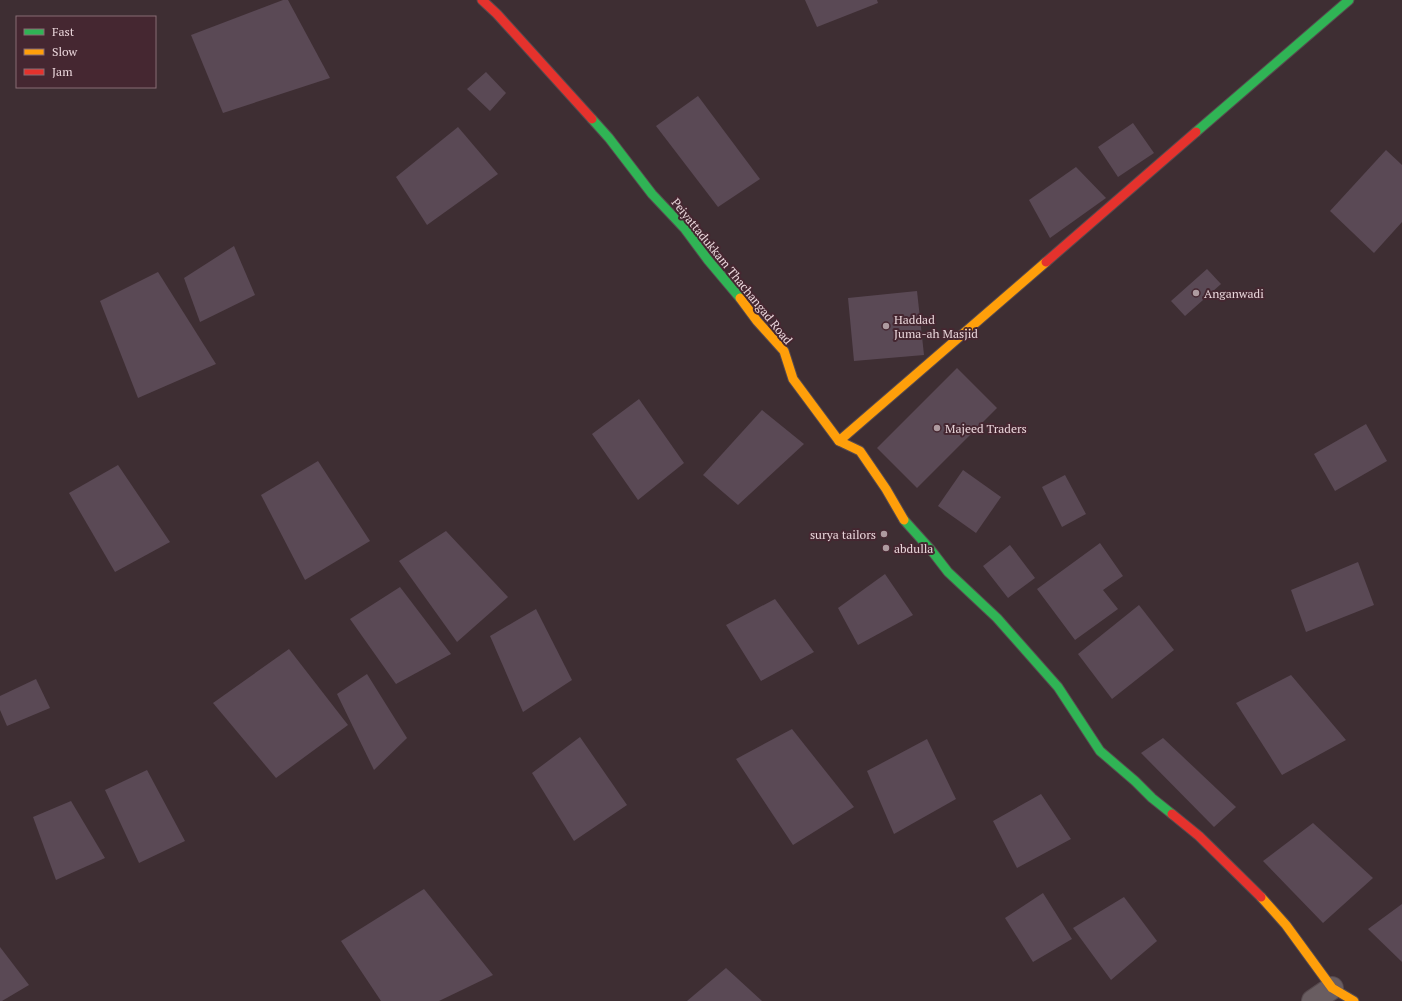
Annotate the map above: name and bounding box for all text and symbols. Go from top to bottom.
legend [16,16,156,88]
text: Fast [52,24,75,39]
text: Slow [52,44,78,59]
text: Jam [52,64,73,79]
street label: Peiyattadukkam Thachangad Road [668,195,796,347]
place label: Anganwadi [1204,286,1264,301]
marker: Anganwadi [1191,288,1201,298]
place label: Haddad Juma-ah Masjid [894,312,978,341]
marker: Haddad Juma-ah Masjid [881,321,891,331]
place label: Majeed Traders [945,421,1027,436]
marker: Majeed Traders [932,423,942,433]
place label: surya tailors [810,527,876,542]
marker: surya tailors [879,529,889,539]
place label: abdulla [894,541,933,556]
marker: abdulla [881,543,891,553]

